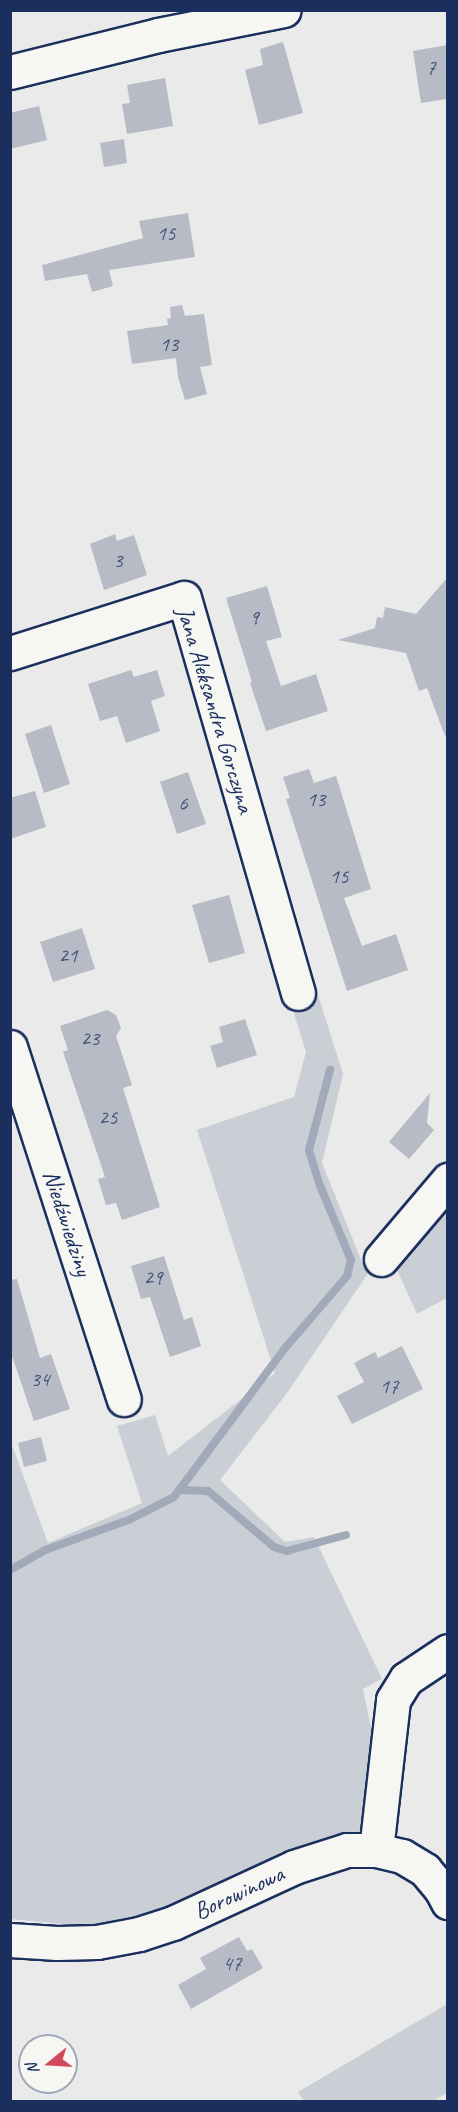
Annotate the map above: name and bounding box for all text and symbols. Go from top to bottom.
house number: 7 [426,54,436,80]
house number: 15 [157,220,175,246]
house number: 13 [160,331,178,357]
house number: 3 [113,547,123,573]
street label: Jana Aleksandra Gorczyna [170,604,260,816]
house number: 9 [249,604,259,630]
house number: 13 [307,786,325,812]
house number: 6 [178,790,188,816]
house number: 15 [330,863,348,889]
house number: 21 [59,942,77,968]
house number: 23 [81,1025,99,1051]
house number: 25 [99,1104,117,1130]
street label: Niedźwiedziny [36,1166,98,1280]
house number: 29 [144,1264,162,1290]
house number: 34 [31,1366,49,1392]
house number: 17 [380,1373,398,1399]
street label: Borowinowa [189,1860,289,1926]
house number: 47 [223,1950,241,1976]
north arrow [18,2034,78,2094]
text: N [22,2061,44,2077]

